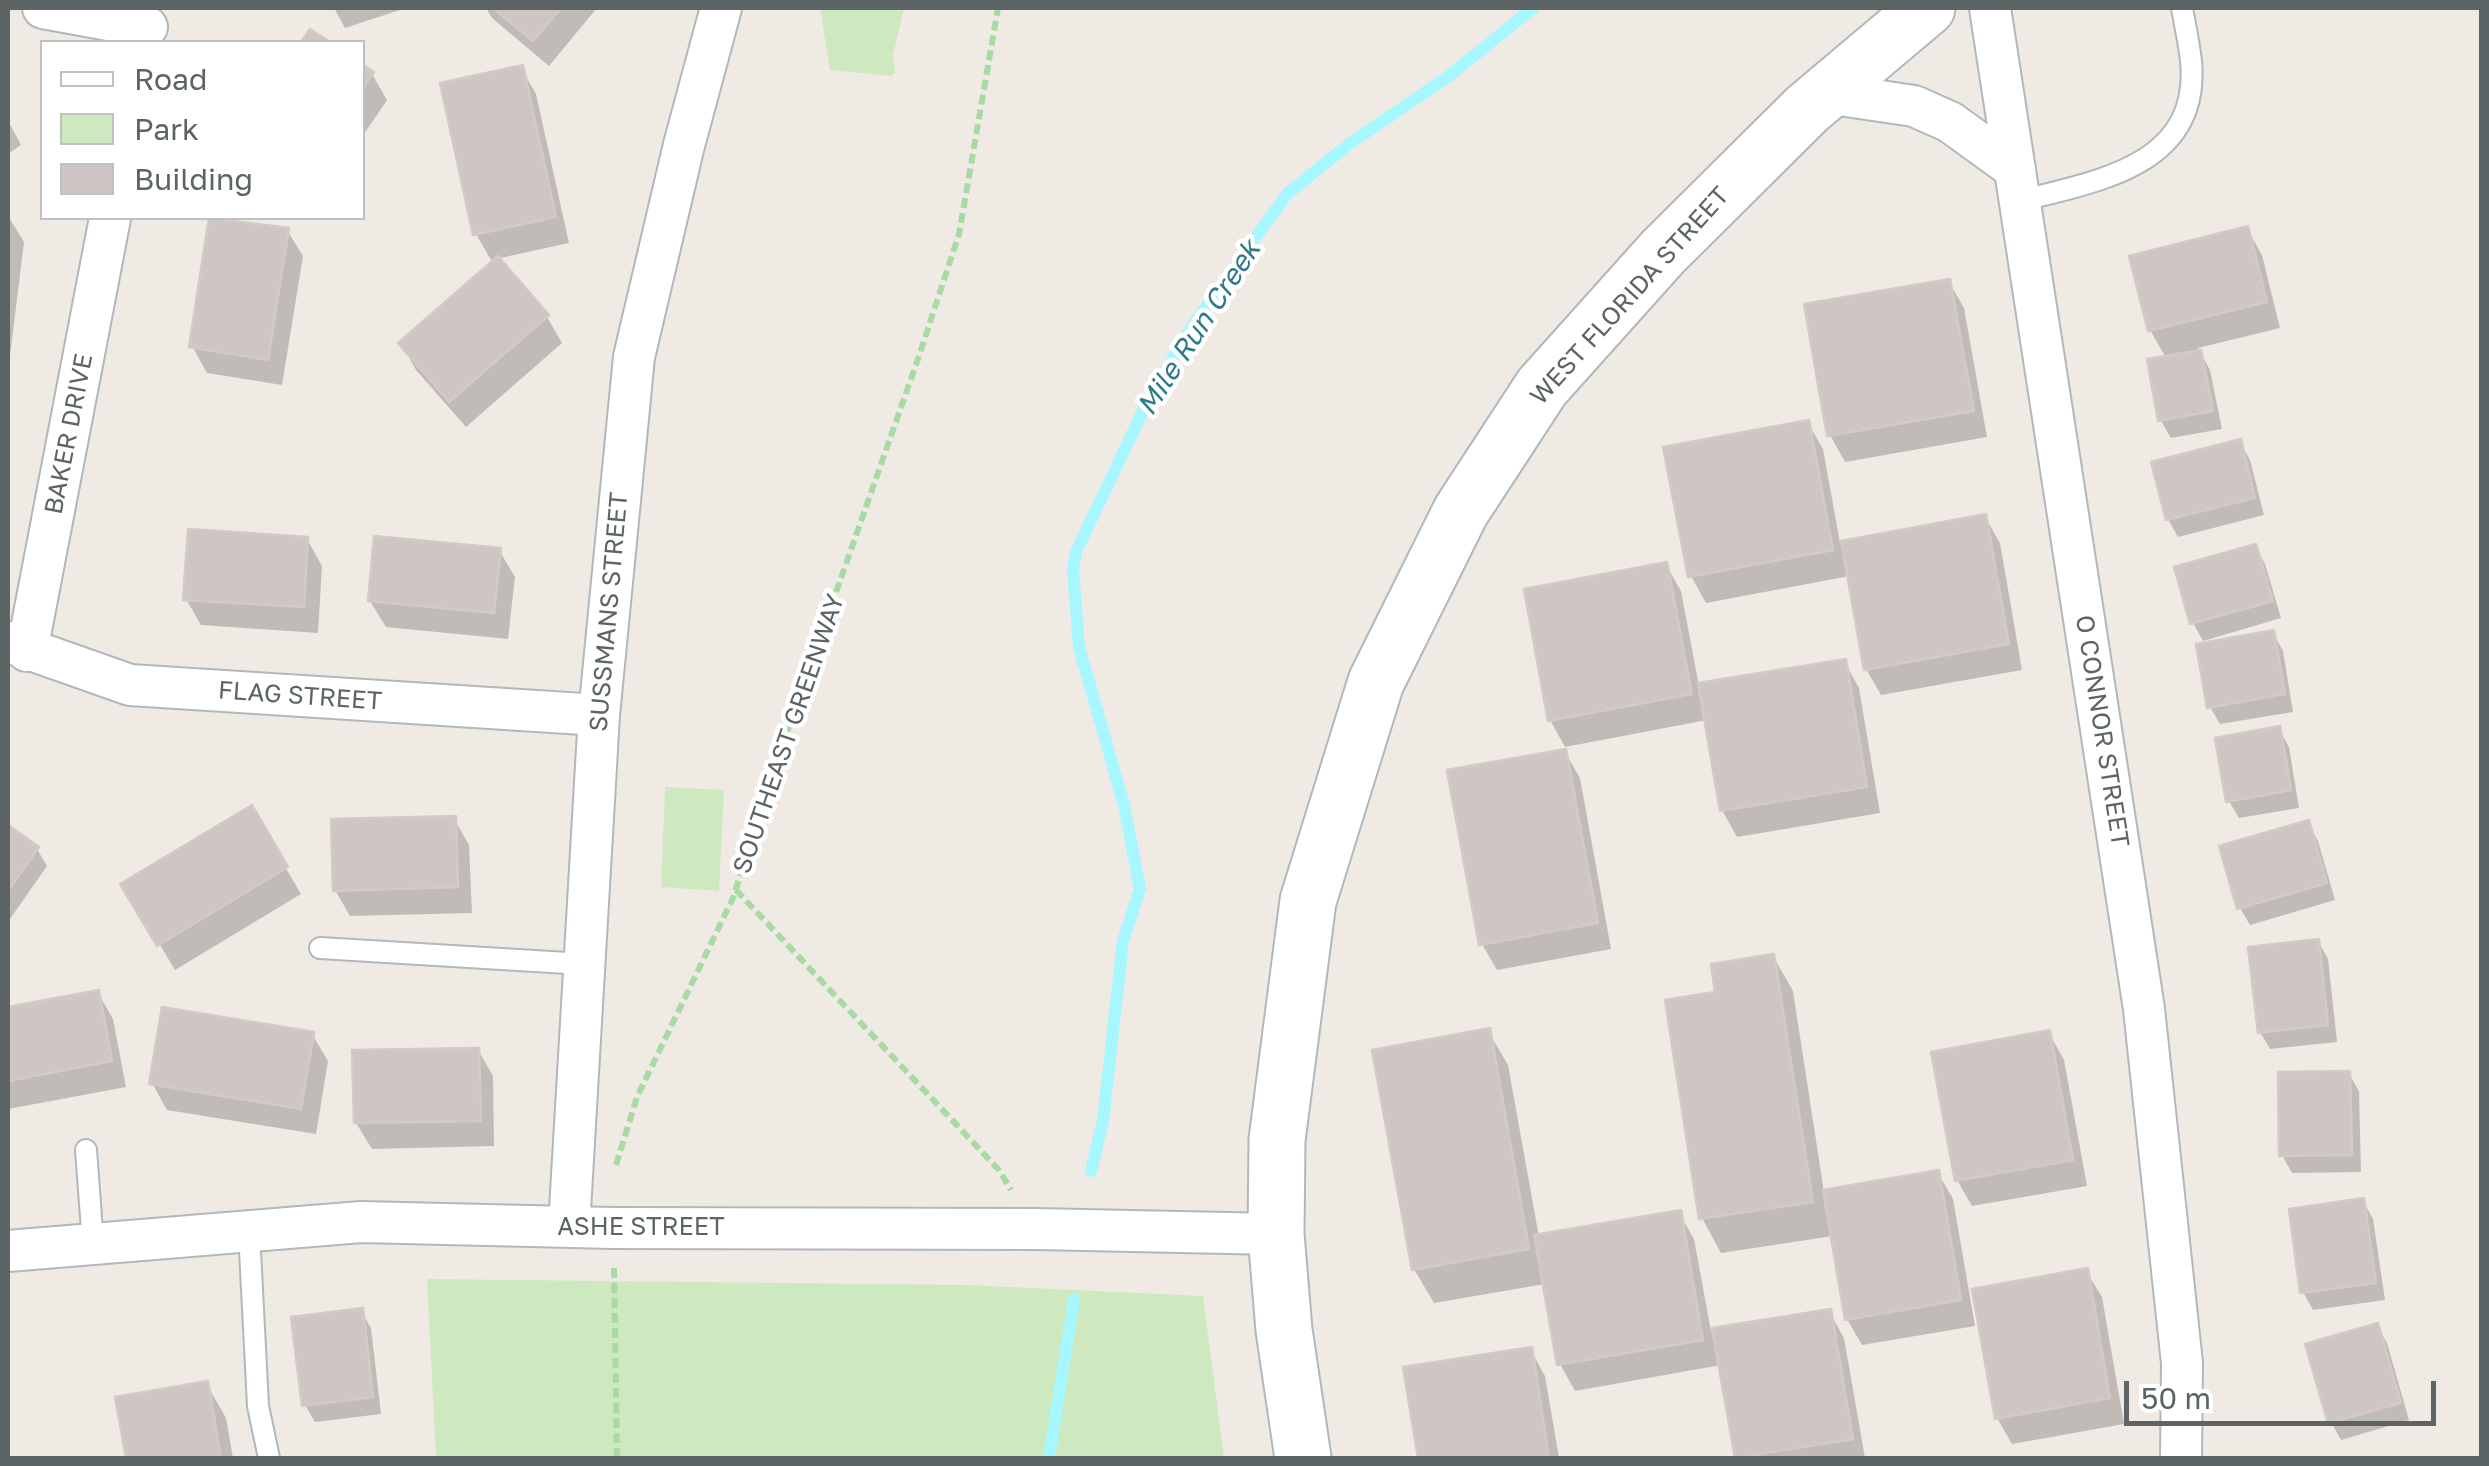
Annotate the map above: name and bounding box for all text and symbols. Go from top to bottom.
legend [40,40,365,220]
text: Road [134,61,208,97]
text: Park [134,111,199,147]
text: Building [134,161,253,197]
street label: WEST FLORIDA STREET [1524,181,1736,411]
water label: Mile Run Creek [1130,235,1268,421]
street label: BAKER DRIVE [39,351,99,517]
street label: SUSSMANS STREET [584,491,634,733]
street label: SOUTHEAST GREENWAY [727,590,851,878]
street label: O CONNOR STREET [2069,613,2135,849]
street label: FLAG STREET [217,675,383,717]
street label: ASHE STREET [557,1212,725,1242]
scale bar [2129,1361,2442,1423]
text: 50 m [2141,1380,2211,1416]

